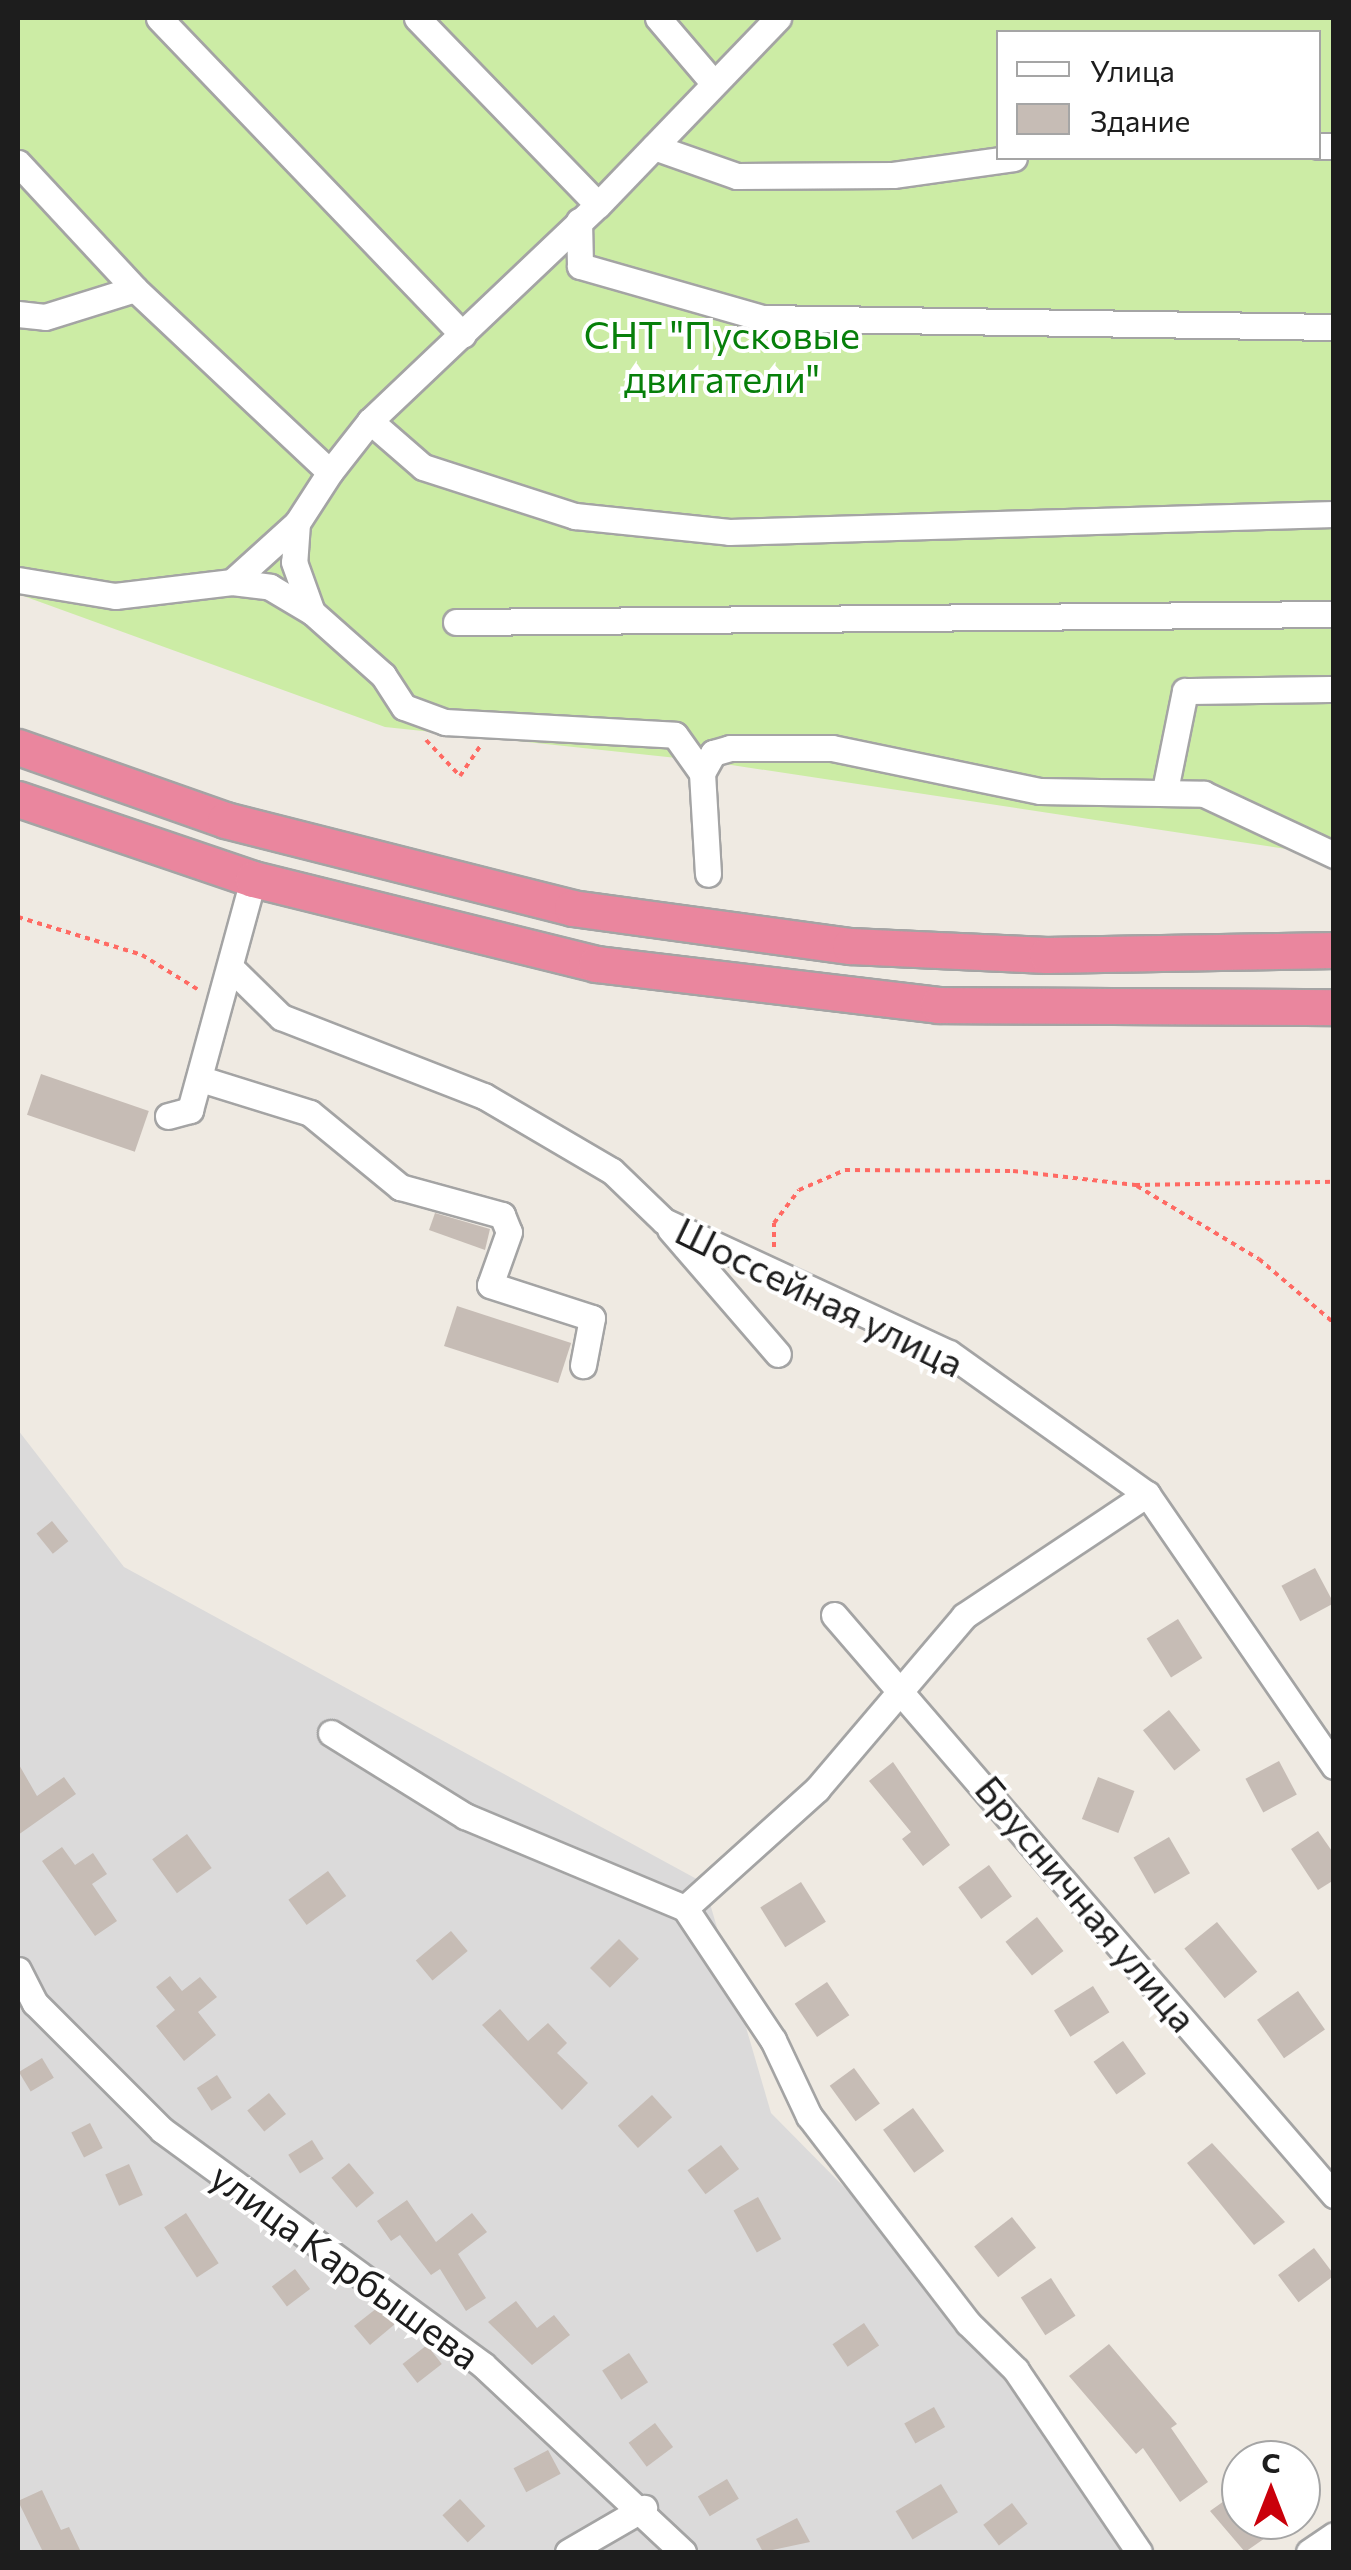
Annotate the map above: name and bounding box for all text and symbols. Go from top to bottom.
legend [996,30,1321,160]
text: Улица [1090,51,1175,88]
text: Здание [1090,101,1190,138]
park label: СНТ "Пусковые двигатели" [584,311,860,400]
street label: Шоссейная улица [669,1207,971,1385]
street label: Брусничная улица [967,1766,1207,2040]
street label: улица Карбышева [203,2152,489,2378]
north arrow [1221,2440,1321,2540]
text: С [1261,2445,1281,2479]

